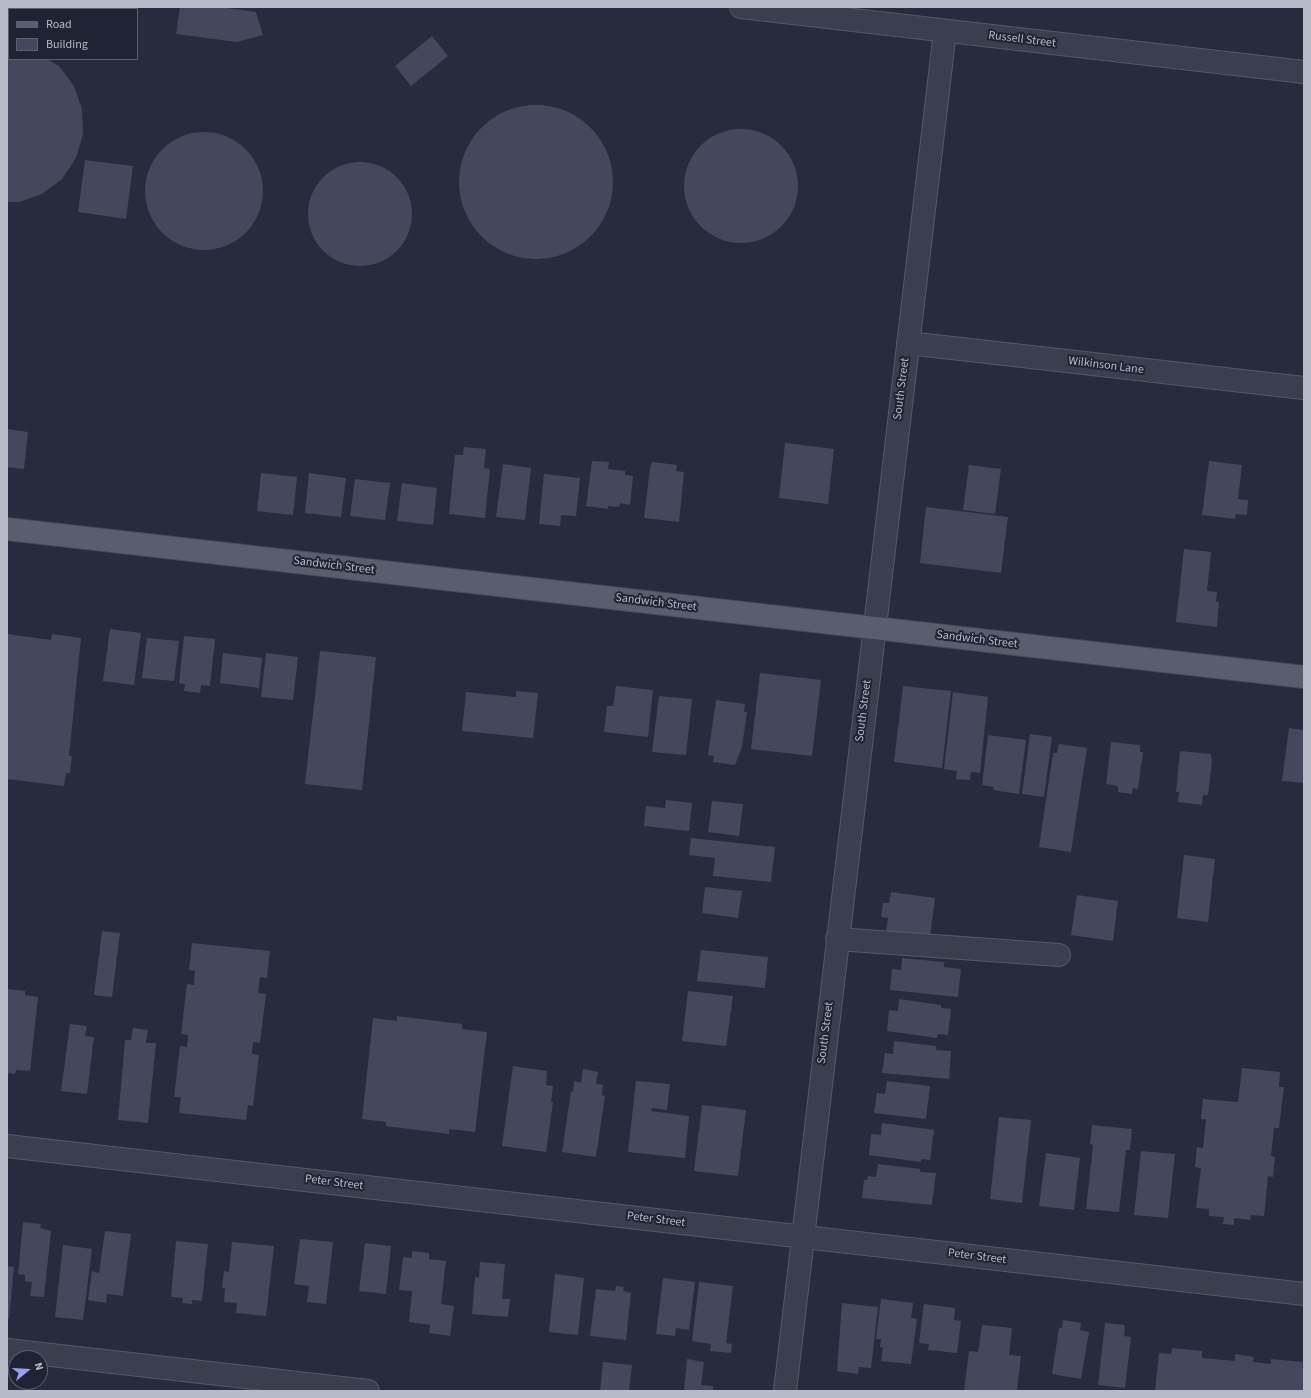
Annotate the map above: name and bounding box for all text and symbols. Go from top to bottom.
legend [8,8,138,60]
text: Road [46,16,72,33]
street label: Russell Street [987,29,1057,51]
text: Building [46,36,88,53]
street label: Wilkinson Lane [1068,354,1144,378]
street label: South Street [891,357,913,421]
street label: Sandwich Street [293,554,375,578]
street label: Sandwich Street [615,591,697,615]
street label: Sandwich Street [936,628,1018,652]
street label: South Street [853,679,875,743]
street label: South Street [815,1001,837,1065]
street label: Peter Street [304,1172,364,1194]
street label: Peter Street [626,1209,686,1231]
street label: Peter Street [947,1246,1007,1268]
north arrow [8,1350,48,1390]
text: N [31,1361,47,1372]

